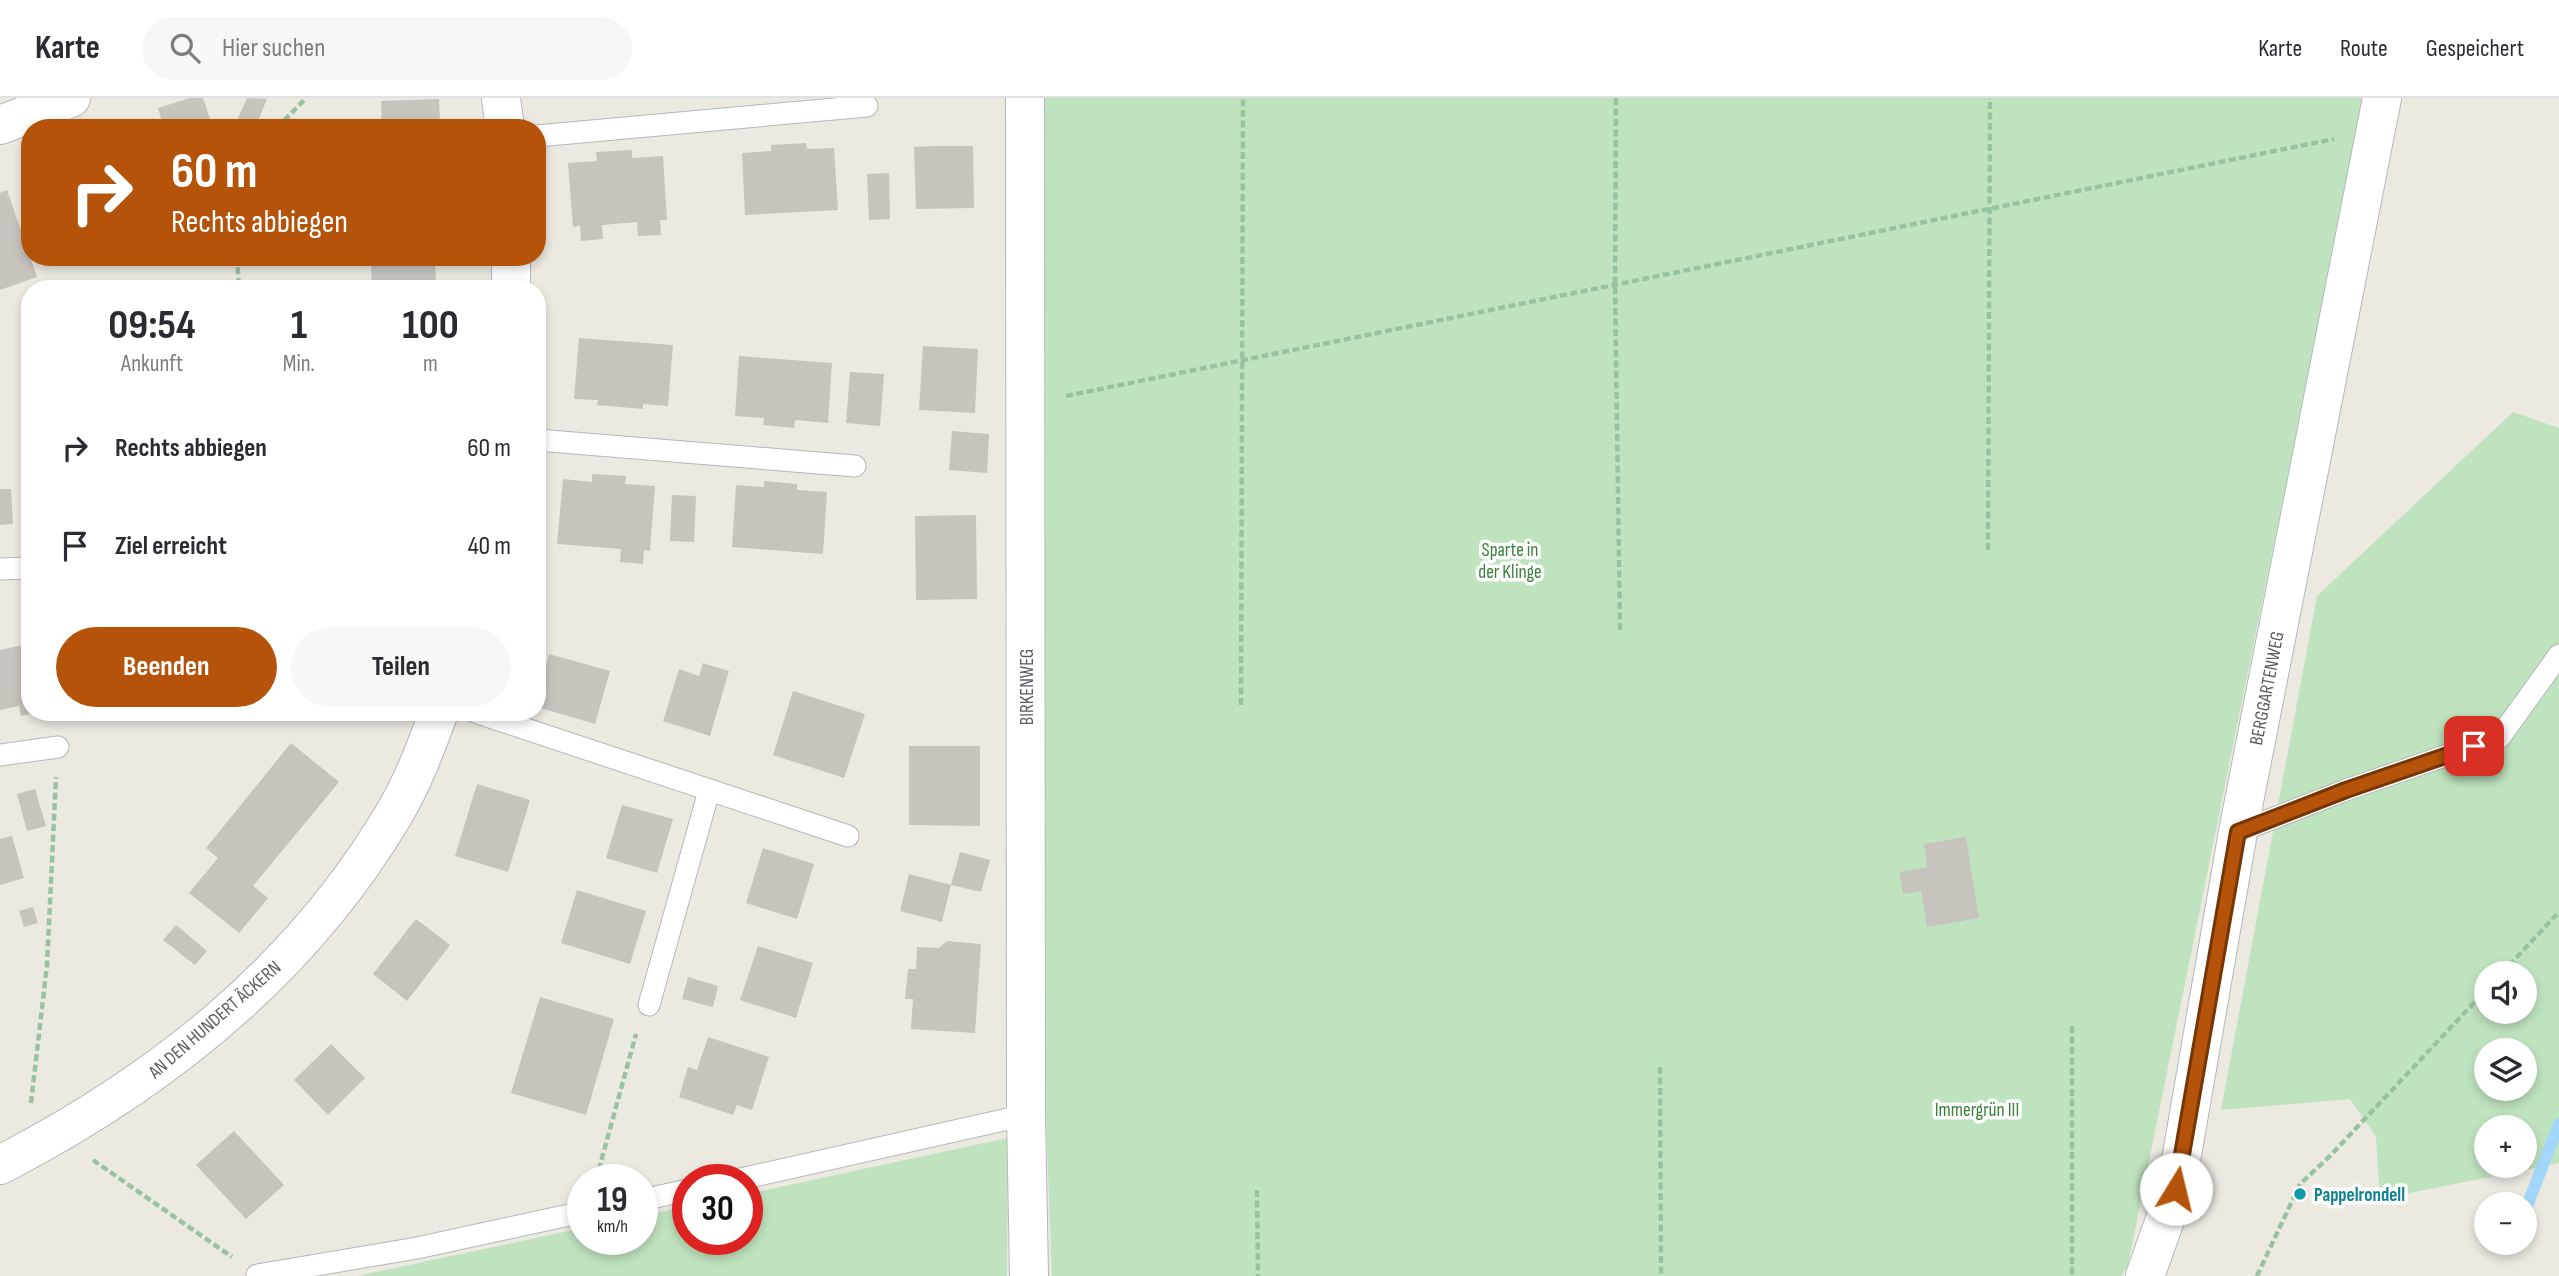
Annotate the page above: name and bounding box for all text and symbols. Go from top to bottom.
search box [142,17,632,80]
text: Karte [35,28,100,68]
icon: search [166,29,204,67]
text: Hier suchen [222,33,325,64]
text: Karte [2258,34,2302,63]
text: Route [2340,34,2388,63]
text: Gespeichert [2426,34,2524,63]
text: 60 m [171,143,258,202]
icon: right [56,147,147,238]
text: Rechts abbiegen [171,203,348,242]
text: 09:54 [108,300,196,351]
text: 1 [291,300,307,351]
text: 100 [402,300,459,351]
text: Ankunft [121,350,183,378]
text: Min. [283,350,315,378]
text: m [423,350,438,378]
icon: right [56,429,94,467]
text: Rechts abbiegen [115,433,267,464]
text: 60 m [467,433,511,464]
icon: arrive [56,527,94,565]
text: Ziel erreicht [115,531,227,562]
text: 40 m [468,531,511,562]
park label: Sparte in der Klinge [1478,539,1542,584]
button: Beenden [56,627,277,707]
button: Teilen [291,627,511,707]
street label: BERGGARTENWEG [2245,629,2290,747]
street label: BIRKENWEG [1016,649,1039,725]
pin [2444,716,2504,776]
icon: arrive [2455,727,2493,765]
street label: AN DEN HUNDERT ÄCKERN [143,956,286,1085]
map controls [2474,961,2537,1255]
button: sound [2474,961,2537,1024]
button: layers [2474,1038,2537,1101]
park label: Immergrün III [1935,1099,2019,1122]
button: + [2474,1115,2537,1178]
position arrow [2139,1152,2213,1226]
speed limit sign: 30 [672,1164,763,1255]
text: 19 [597,1179,628,1222]
place label: Pappelrondell [2314,1184,2405,1207]
marker: Pappelrondell [2292,1186,2308,1202]
button: − [2474,1192,2537,1255]
text: km/h [597,1216,628,1237]

